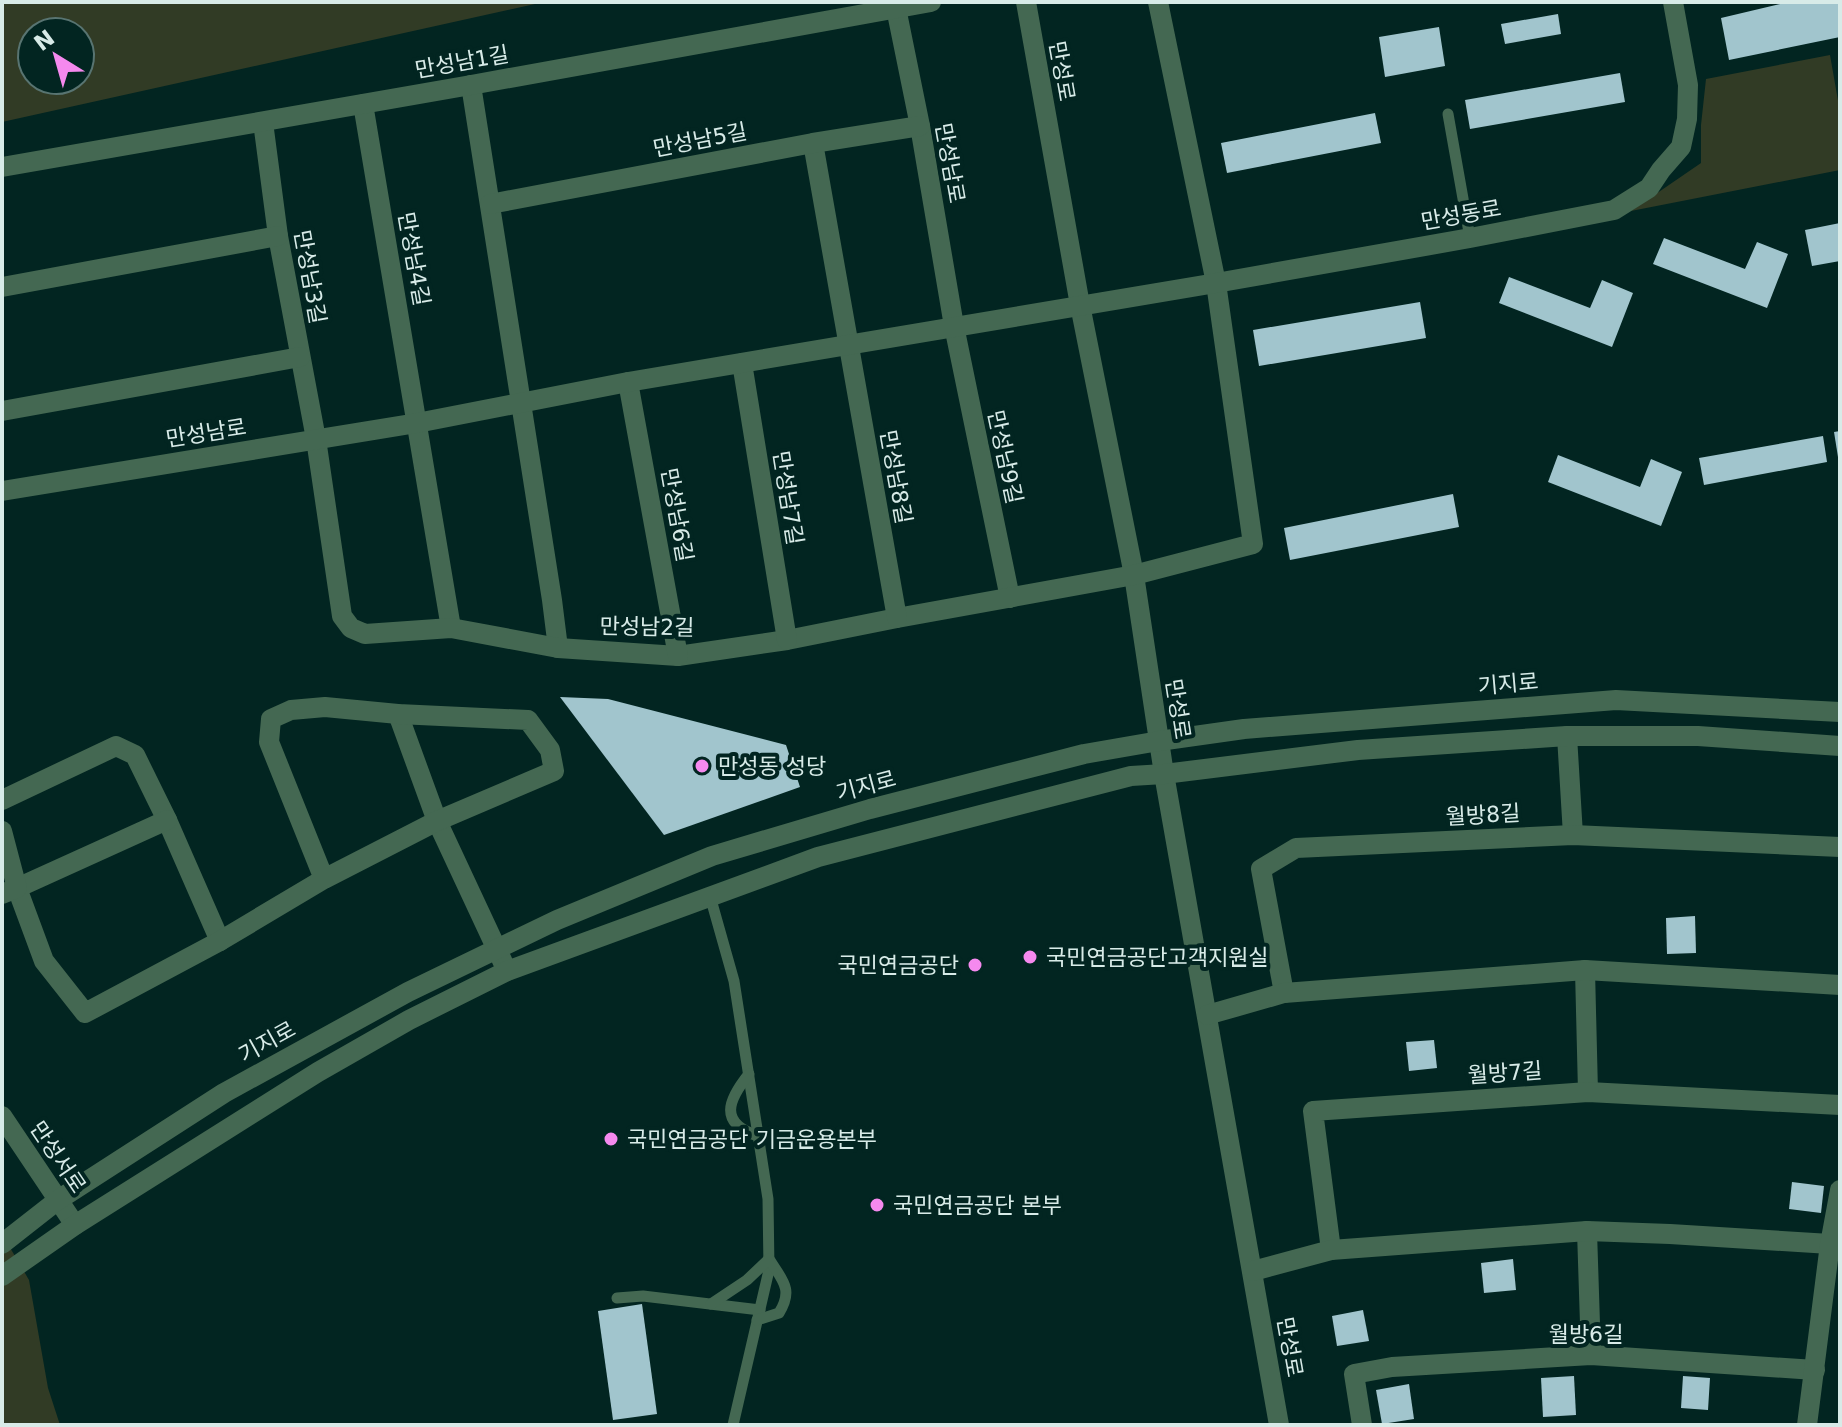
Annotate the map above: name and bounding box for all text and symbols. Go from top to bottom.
north arrow [16,16,96,96]
text: N [29,25,59,56]
street label: 만성로 [1044,39,1080,103]
street label: 만성남1길 [413,41,511,83]
street label: 만성남5길 [651,119,749,161]
street label: 만성남로 [931,121,969,205]
street label: 만성동로 [1419,196,1503,234]
street label: 만성남4길 [393,210,435,308]
street label: 만성남3길 [289,228,331,326]
street label: 만성남9길 [983,408,1027,506]
street label: 만성남로 [164,414,248,452]
street label: 만성남8길 [875,428,917,526]
street label: 만성남7길 [768,449,808,547]
street label: 만성남6길 [656,466,698,564]
street label: 만성남2길 [599,614,695,640]
street label: 기지로 [1477,669,1539,699]
street label: 만성로 [1161,677,1195,741]
place label: 만성동 성당 [718,754,826,779]
marker: 만성동 성당 [693,757,711,775]
street label: 기지로 [833,766,899,806]
street label: 월방8길 [1445,801,1521,829]
place label: 국민연금공단고객지원실 [1046,945,1269,970]
marker: 국민연금공단고객지원실 [1021,948,1039,966]
place label: 국민연금공단 [838,953,959,978]
marker: 국민연금공단 [966,956,984,974]
street label: 기지로 [234,1016,300,1068]
street label: 월방7길 [1467,1058,1543,1088]
street label: 만성서로 [25,1116,91,1198]
place label: 국민연금공단 기금운용본부 [627,1127,877,1152]
marker: 국민연금공단 기금운용본부 [602,1130,620,1148]
place label: 국민연금공단 본부 [893,1193,1062,1218]
marker: 국민연금공단 본부 [868,1196,886,1214]
street label: 만성로 [1272,1315,1308,1379]
street label: 월방6길 [1549,1322,1623,1347]

